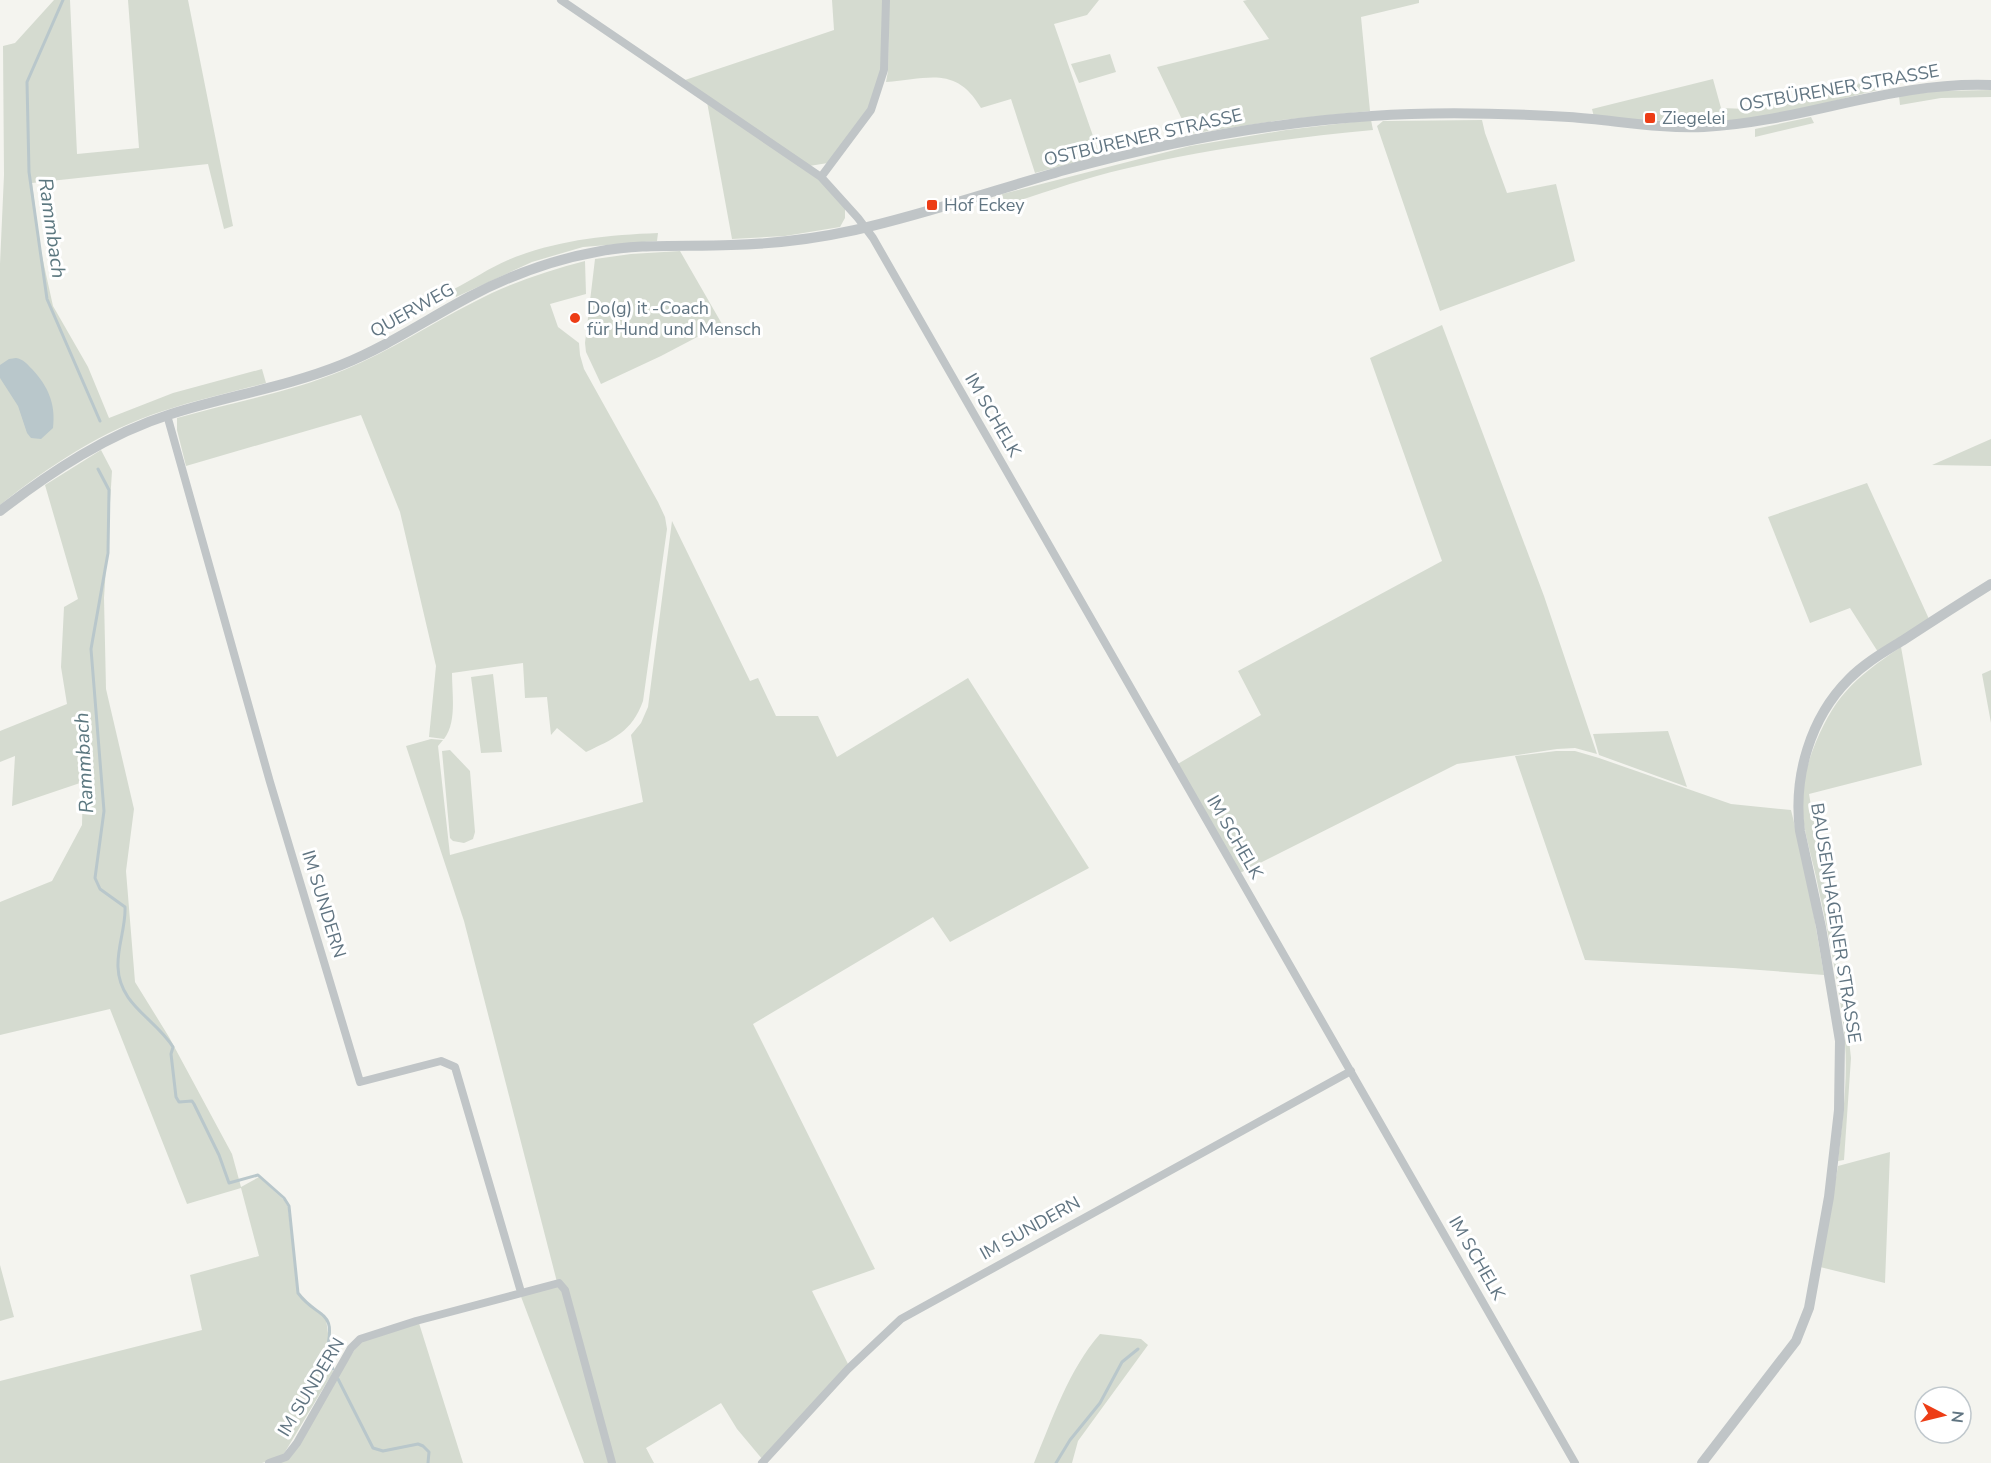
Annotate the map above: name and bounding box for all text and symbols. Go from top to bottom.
street label: OSTBÜRENER STRASSE [1737,59,1941,117]
street label: OSTBÜRENER STRASSE [1041,102,1245,172]
place label: Ziegelei [1662,106,1725,130]
marker: Ziegelei [1643,111,1657,125]
water label: Rammbach [32,176,72,280]
place label: Hof Eckey [944,193,1025,217]
marker: Hof Eckey [925,198,939,212]
street label: QUERWEG [366,277,458,343]
place label: Do(g) it -Coach für Hund und Mensch [587,296,761,341]
marker: Do(g) it -Coach für Hund und Mensch [568,311,582,325]
street label: IM SCHELK [959,369,1027,462]
water label: Rammbach [68,712,100,814]
street label: IM SCHELK [1201,791,1269,884]
street label: BAUSENHAGENER STRASSE [1805,801,1867,1045]
street label: IM SUNDERN [296,847,352,961]
street label: IM SUNDERN [975,1191,1085,1265]
street label: IM SCHELK [1443,1212,1511,1305]
street label: IM SUNDERN [272,1333,350,1441]
north arrow [1913,1385,1973,1445]
text: N [1945,1409,1969,1424]

